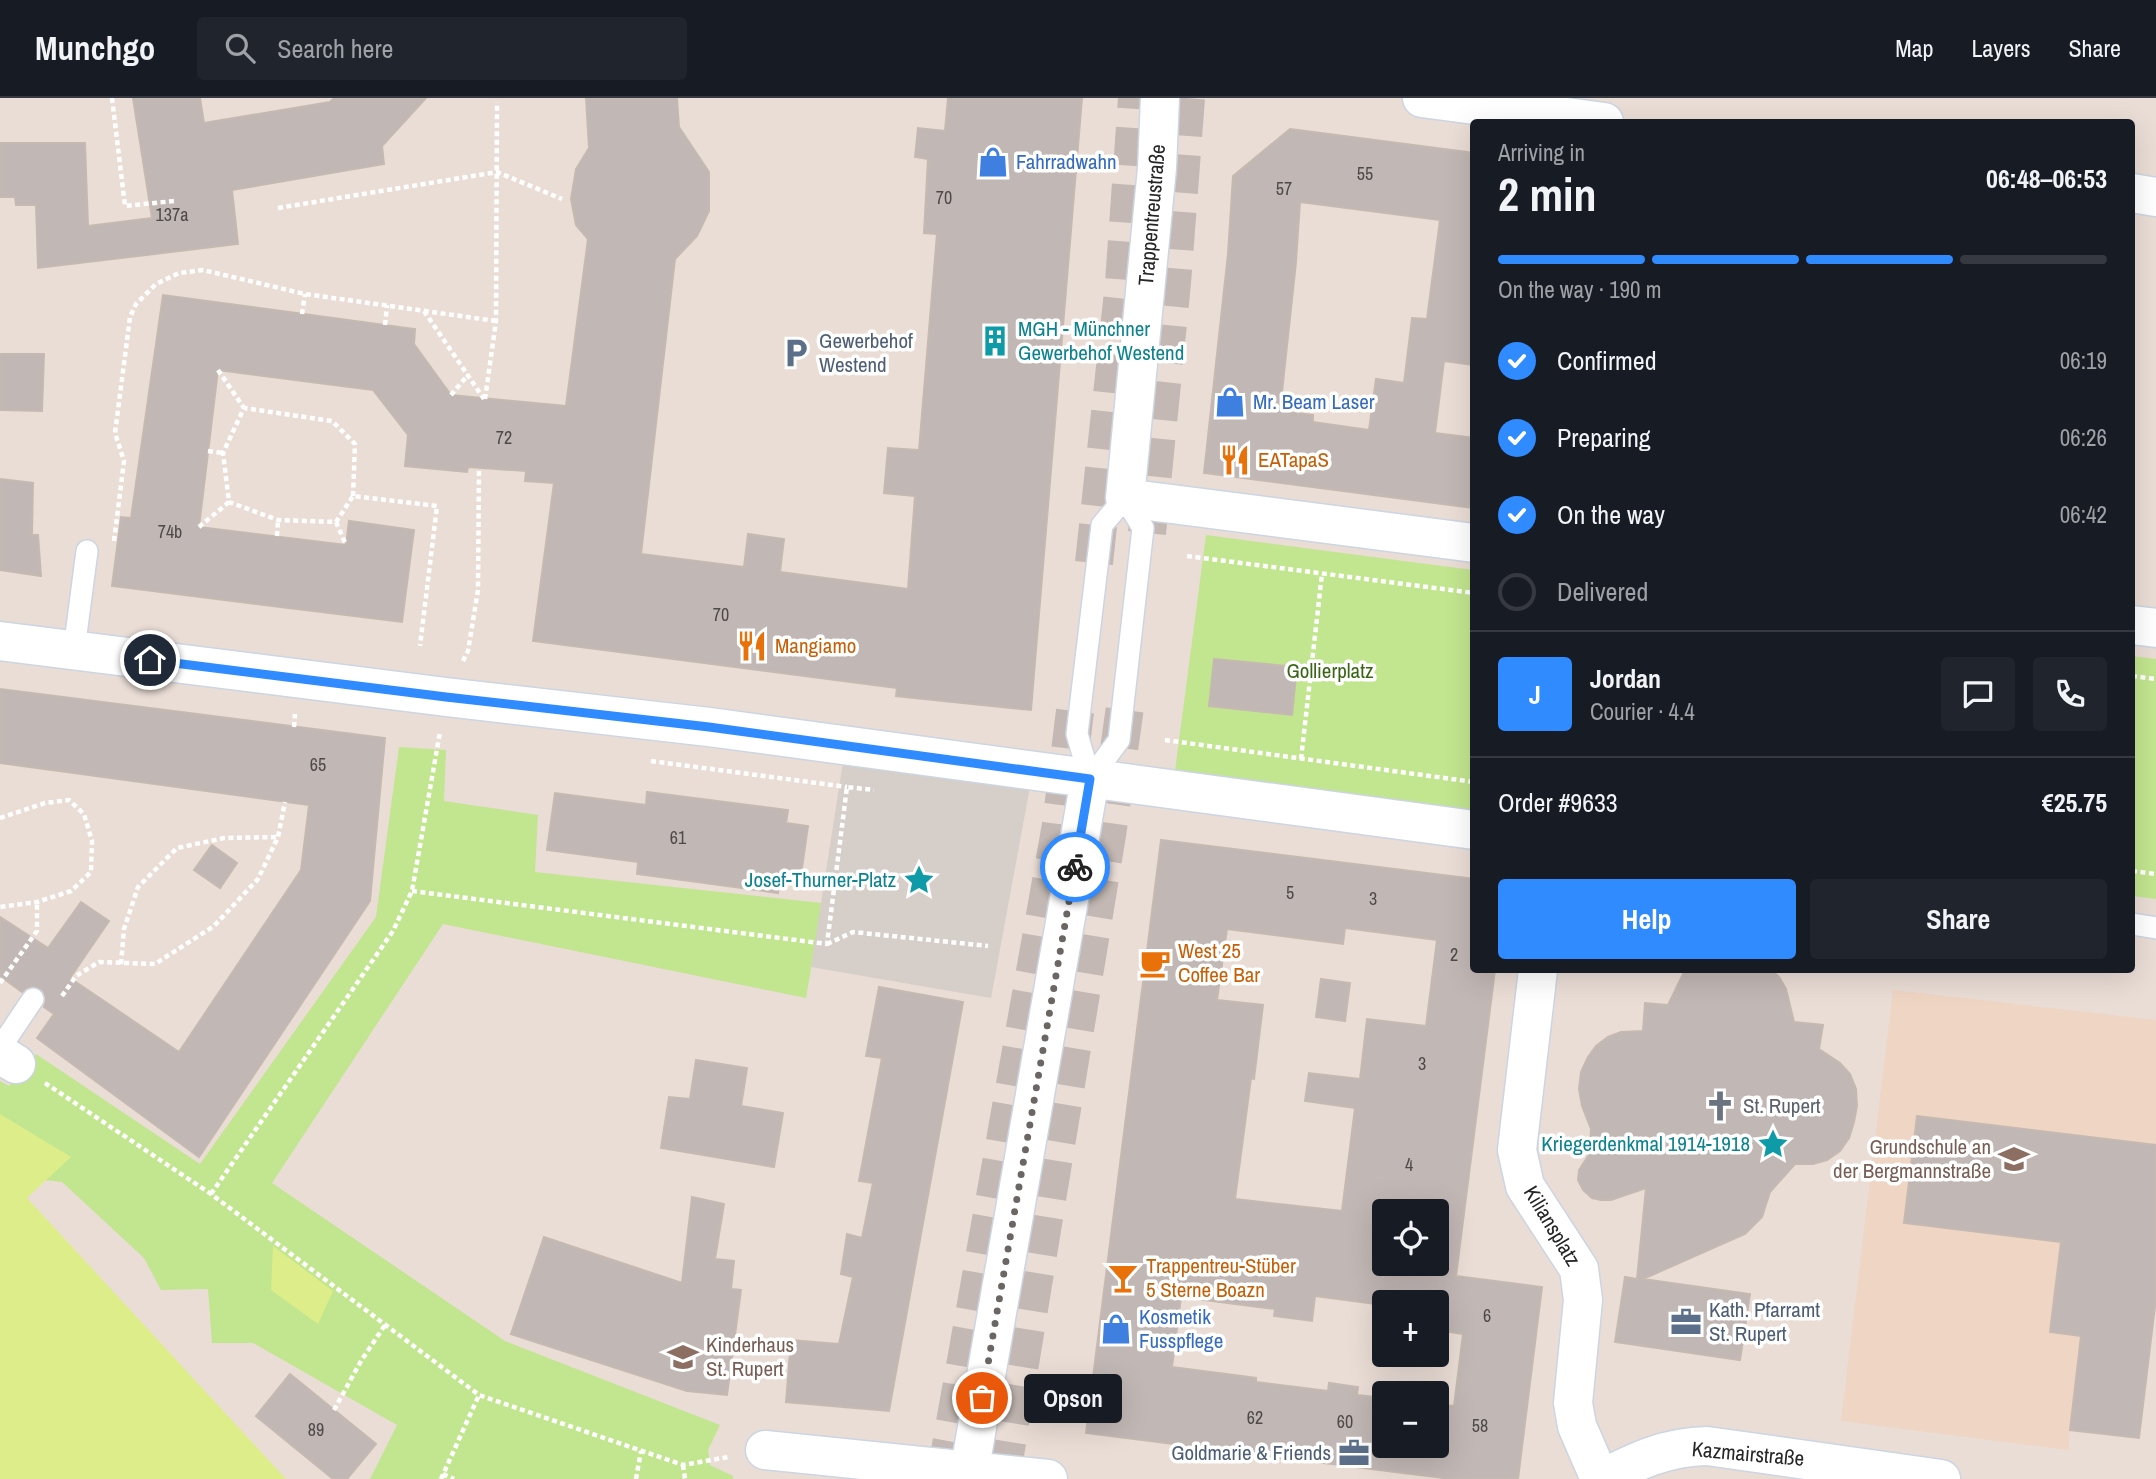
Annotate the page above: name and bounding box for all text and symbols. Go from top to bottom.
search box [197,17,687,80]
text: Munchgo [35,26,155,70]
icon: search [221,29,259,67]
text: Search here [277,31,393,66]
text: Map [1895,32,1933,64]
text: Layers [1971,32,2030,64]
text: Share [2068,32,2121,64]
text: Arriving in [1498,137,1585,168]
street label: Trappentreustraße [1131,143,1172,287]
shop icon: Fahrradwahn [976,145,1010,179]
place label: Fahrradwahn [1016,147,1117,176]
house number: 55 [1357,161,1373,186]
text: 06:48–06:53 [1986,161,2107,196]
text: 2 min [1498,163,1597,225]
house number: 57 [1276,176,1292,201]
house number: 70 [936,185,952,210]
house number: 137a [156,202,188,227]
text: On the way · 190 m [1498,274,1662,305]
place label: MGH - Münchner Gewerbehof Westend [1018,314,1184,367]
building icon: MGH - Münchner Gewerbehof Westend [978,324,1012,358]
place label: Gewerbehof Westend [819,326,913,379]
parking icon: Gewerbehof Westend [779,336,813,370]
icon: check [1498,342,1536,380]
text: Confirmed [1557,343,1657,378]
text: 06:19 [2060,345,2107,376]
shop icon: Mr. Beam Laser [1213,385,1247,419]
place label: Mr. Beam Laser [1253,387,1375,416]
icon: check [1498,419,1536,457]
text: Preparing [1557,420,1651,455]
text: 06:26 [2060,422,2107,453]
house number: 72 [496,425,512,450]
restaurant icon: EATapaS [1218,443,1252,477]
place label: EATapaS [1258,445,1329,474]
icon: check [1498,496,1536,534]
text: On the way [1557,497,1665,532]
text: 06:42 [2060,499,2107,530]
house number: 74b [158,519,182,544]
text: Delivered [1557,574,1648,609]
house number: 70 [713,602,729,627]
restaurant icon: Mangiamo [735,629,769,663]
pin [120,630,180,690]
place label: Mangiamo [775,631,856,660]
icon: home [131,641,169,679]
park label: Gollierplatz [1286,656,1374,685]
button: chat [1941,657,2015,731]
button: phone [2033,657,2107,731]
text: Jordan [1590,661,1661,696]
text: J [1529,677,1541,712]
text: Courier · 4.4 [1590,696,1695,727]
house number: 65 [310,752,326,777]
text: Order #9633 [1498,785,1618,820]
text: €25.75 [2042,785,2107,820]
house number: 61 [670,825,687,850]
courier [1040,832,1110,902]
icon: bike [1056,848,1094,886]
place icon: Josef-Thurner-Platz [902,863,936,897]
place label: Josef-Thurner-Platz [745,865,896,894]
button: Help [1498,879,1796,959]
button: Share [1810,879,2107,959]
house number: 5 [1286,880,1294,905]
house number: 3 [1369,886,1377,911]
place label: West 25 Coffee Bar [1178,936,1260,989]
house number: 2 [1450,942,1458,967]
cafe icon: West 25 Coffee Bar [1138,946,1172,980]
house number: 3 [1418,1051,1426,1076]
church icon: St. Rupert [1703,1089,1737,1123]
place label: St. Rupert [1743,1091,1821,1120]
place icon: Kriegerdenkmal 1914-1918 [1756,1127,1790,1161]
place label: Kriegerdenkmal 1914-1918 [1541,1129,1750,1158]
place label: Grundschule an der Bergmannstraße [1833,1132,1991,1185]
school or university icon: Grundschule an der Bergmannstraße [1997,1142,2031,1176]
house number: 4 [1405,1152,1413,1177]
street label: Kiliansplatz [1517,1180,1588,1272]
map controls [1372,1199,1449,1458]
button: locate [1372,1199,1449,1276]
place label: Trappentreu-Stüber 5 Sterne Boazn [1146,1251,1296,1304]
bar icon: Trappentreu-Stüber 5 Sterne Boazn [1106,1261,1140,1295]
button: + [1372,1290,1449,1367]
place label: Kath. Pfarramt St. Rupert [1709,1295,1820,1348]
place label: Kosmetik Fusspflege [1139,1302,1223,1355]
house number: 6 [1483,1303,1491,1328]
office icon: Kath. Pfarramt St. Rupert [1669,1305,1703,1339]
shop icon: Kosmetik Fusspflege [1099,1312,1133,1346]
place label: Kinderhaus St. Rupert [706,1330,794,1383]
school or university icon: Kinderhaus St. Rupert [666,1340,700,1374]
pin [952,1368,1012,1428]
callout: Opson [1024,1374,1122,1422]
icon: bag [963,1379,1001,1417]
button: − [1372,1381,1449,1458]
text: Opson [1043,1383,1103,1414]
house number: 62 [1247,1405,1263,1430]
house number: 60 [1337,1409,1353,1434]
house number: 58 [1472,1413,1488,1438]
house number: 89 [308,1417,324,1442]
street label: Kazmairstraße [1691,1434,1806,1473]
office icon: Goldmarie & Friends [1337,1436,1371,1470]
place label: Goldmarie & Friends [1171,1438,1331,1467]

